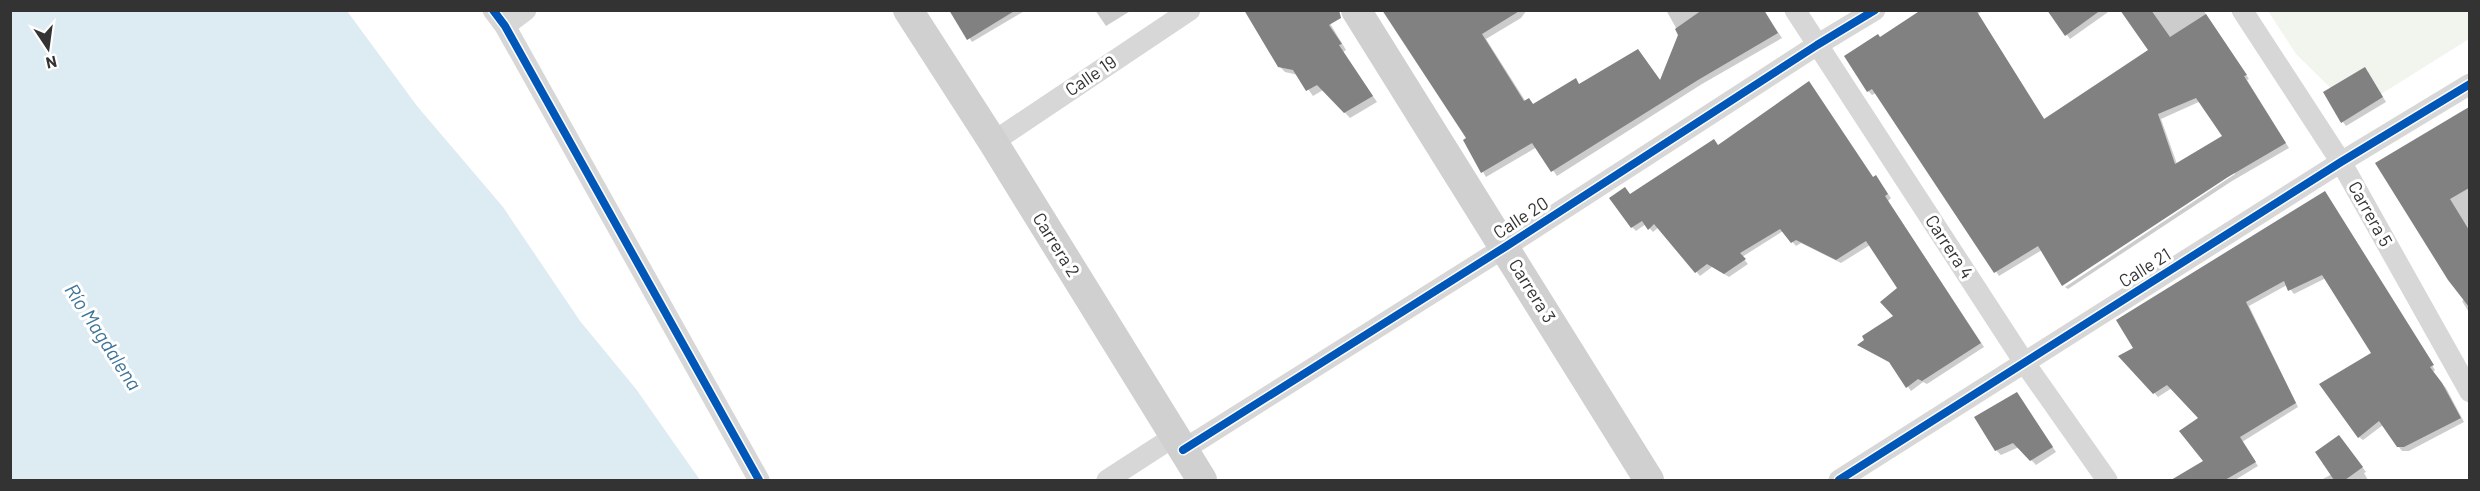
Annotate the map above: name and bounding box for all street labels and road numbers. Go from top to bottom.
street label: Calle 19 [1061,50,1120,100]
street label: Carrera 5 [2344,177,2398,250]
street label: Calle 20 [1489,191,1552,243]
street label: Carrera 2 [1029,208,1085,281]
street label: Carrera 4 [1921,210,1979,283]
street label: Calle 21 [2114,243,2175,292]
street label: Carrera 3 [1505,254,1561,326]

